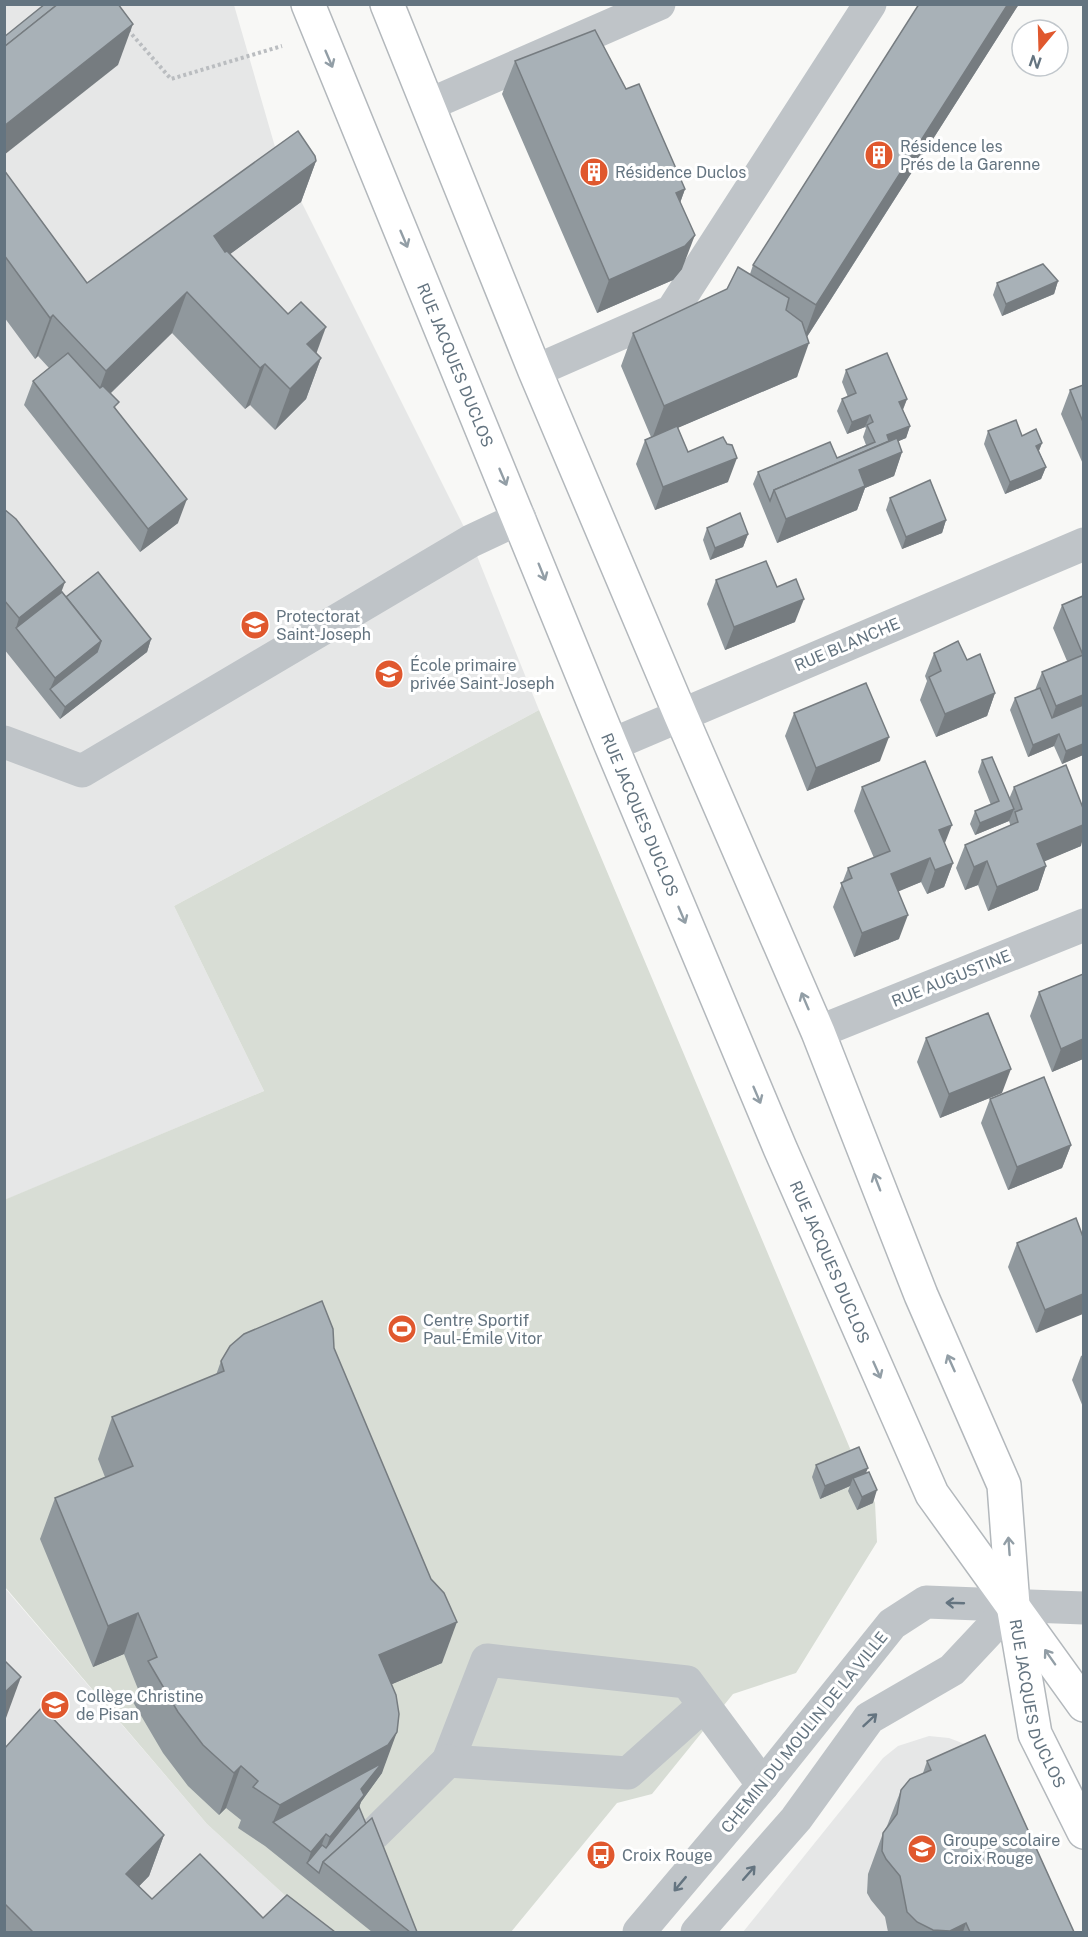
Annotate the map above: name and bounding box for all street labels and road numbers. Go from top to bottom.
street label: RUE JACQUES DUCLOS [413,280,497,450]
street label: RUE BLANCHE [792,614,903,675]
street label: RUE JACQUES DUCLOS [597,730,682,899]
street label: RUE AUGUSTINE [889,946,1014,1011]
street label: RUE JACQUES DUCLOS [786,1178,874,1346]
street label: RUE JACQUES DUCLOS [1006,1618,1069,1791]
street label: CHEMIN DU MOULIN DE LA VILLE [717,1628,892,1837]

